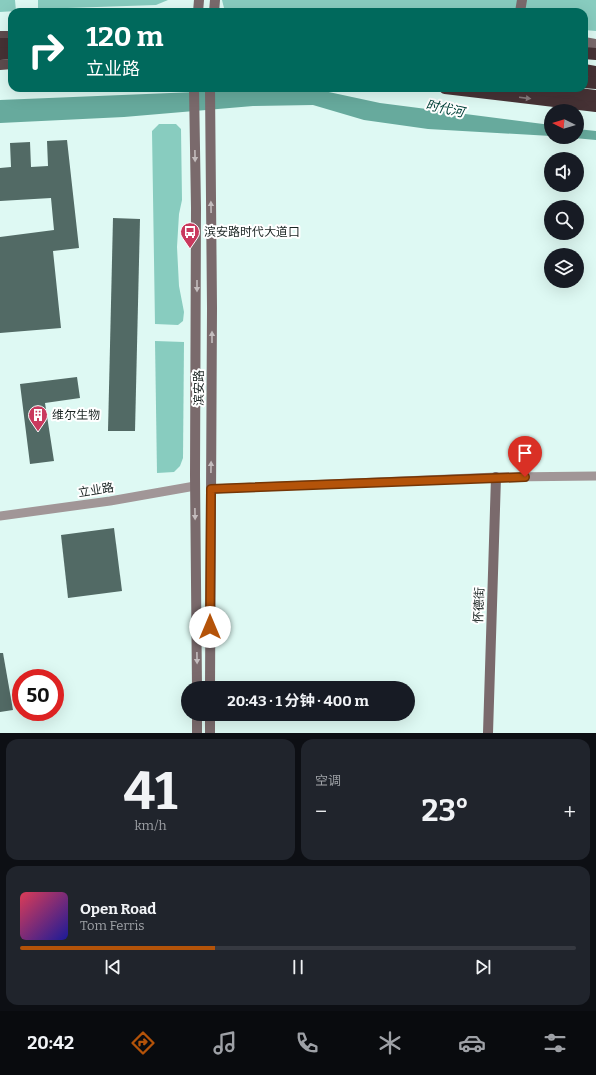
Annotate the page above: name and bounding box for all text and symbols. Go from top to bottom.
text: 120 m [86,20,163,53]
icon: right [20,24,72,76]
text: 立业路 [86,58,140,80]
one-way arrow [519,95,531,101]
water label: 时代河 [424,97,468,121]
north arrow [544,104,584,144]
map controls [544,104,584,288]
one-way arrow [192,150,199,162]
button: sound [544,152,584,192]
one-way arrow [208,200,214,213]
button: search [544,200,584,240]
bus stop icon: 滨安路时代大道口 [179,221,201,249]
place label: 滨安路时代大道口 [204,225,300,239]
button: layers [544,248,584,288]
one-way arrow [194,280,200,293]
one-way arrow [209,330,215,343]
street label: 滨安路 [192,370,206,406]
building icon: 维尔生物 [27,404,49,432]
place label: 维尔生物 [52,408,100,422]
pin [508,436,542,477]
icon: arrive [514,442,536,464]
one-way arrow [208,460,214,473]
street label: 立业路 [77,480,115,500]
one-way arrow [192,508,198,521]
street label: 怀德街 [471,587,487,623]
position arrow [189,606,231,648]
one-way arrow [193,652,200,664]
speed limit sign: 50 [12,669,64,721]
text: 20:43 · 1 分钟 · 400 m [227,692,369,710]
text: 41 [123,760,178,823]
text: 空调 [315,773,341,788]
text: 23° [422,793,469,829]
text: − [315,798,327,825]
text: + [563,798,576,825]
text: km/h [134,818,167,833]
text: Open Road [80,900,156,918]
text: Tom Ferris [80,918,144,933]
icon: previous [102,956,124,978]
icon: pause [287,956,309,978]
icon: next [472,956,494,978]
icon: directions [129,1029,157,1057]
icon: music [211,1029,239,1057]
icon: phone [293,1029,321,1057]
icon: climate [376,1029,404,1057]
icon: car [458,1029,486,1057]
icon: filters [541,1029,569,1057]
text: 20:42 [27,1032,74,1054]

